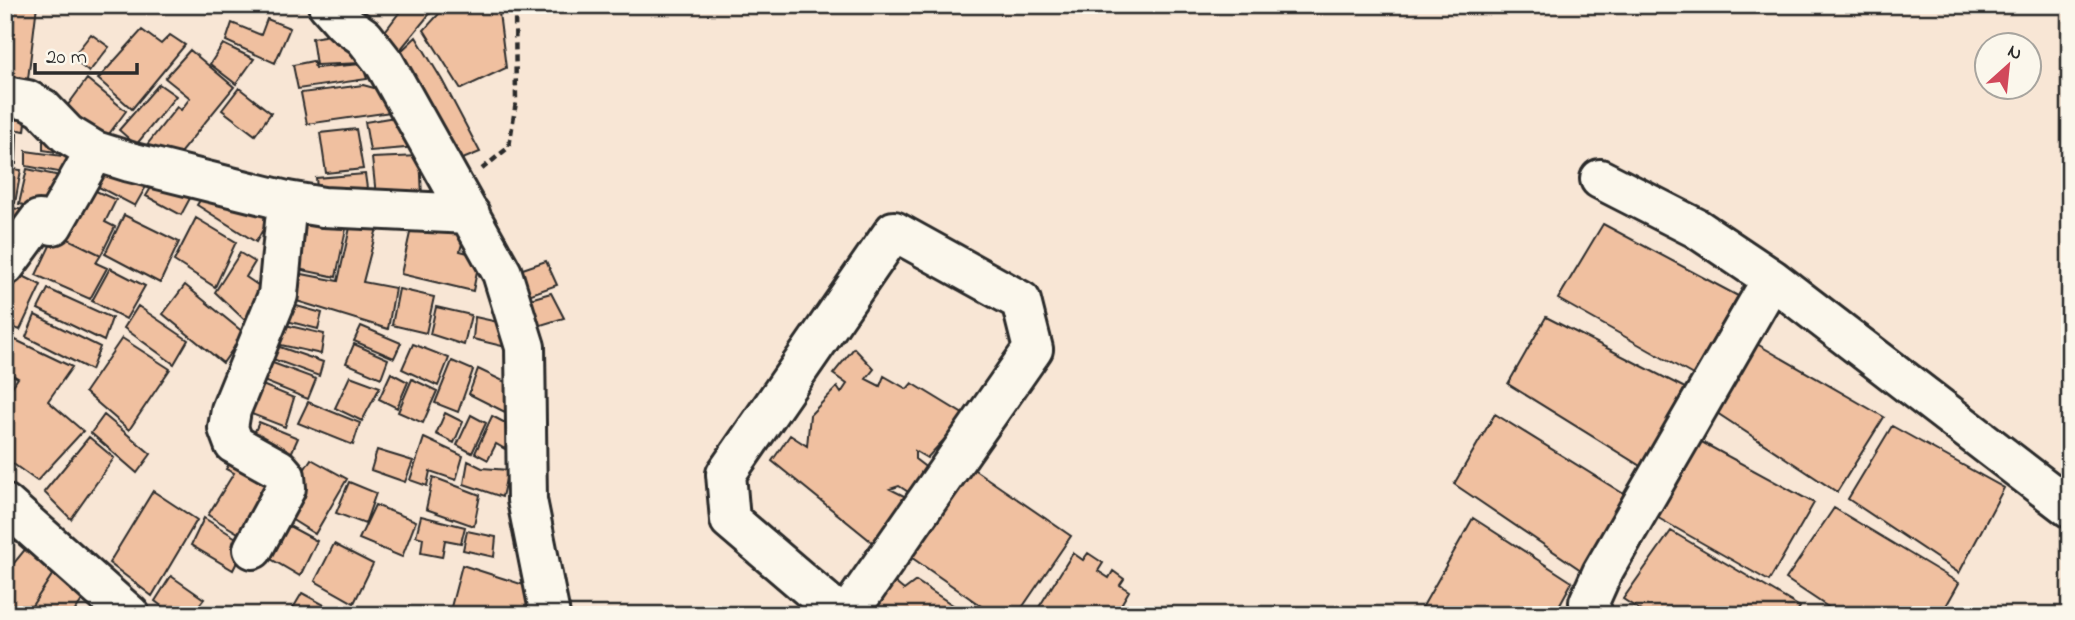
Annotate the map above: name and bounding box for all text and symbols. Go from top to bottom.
scale bar [35,32,136,76]
north arrow [1974,32,2044,102]
text: N [2003,38,2027,68]
text: 20 m [46,43,87,73]

